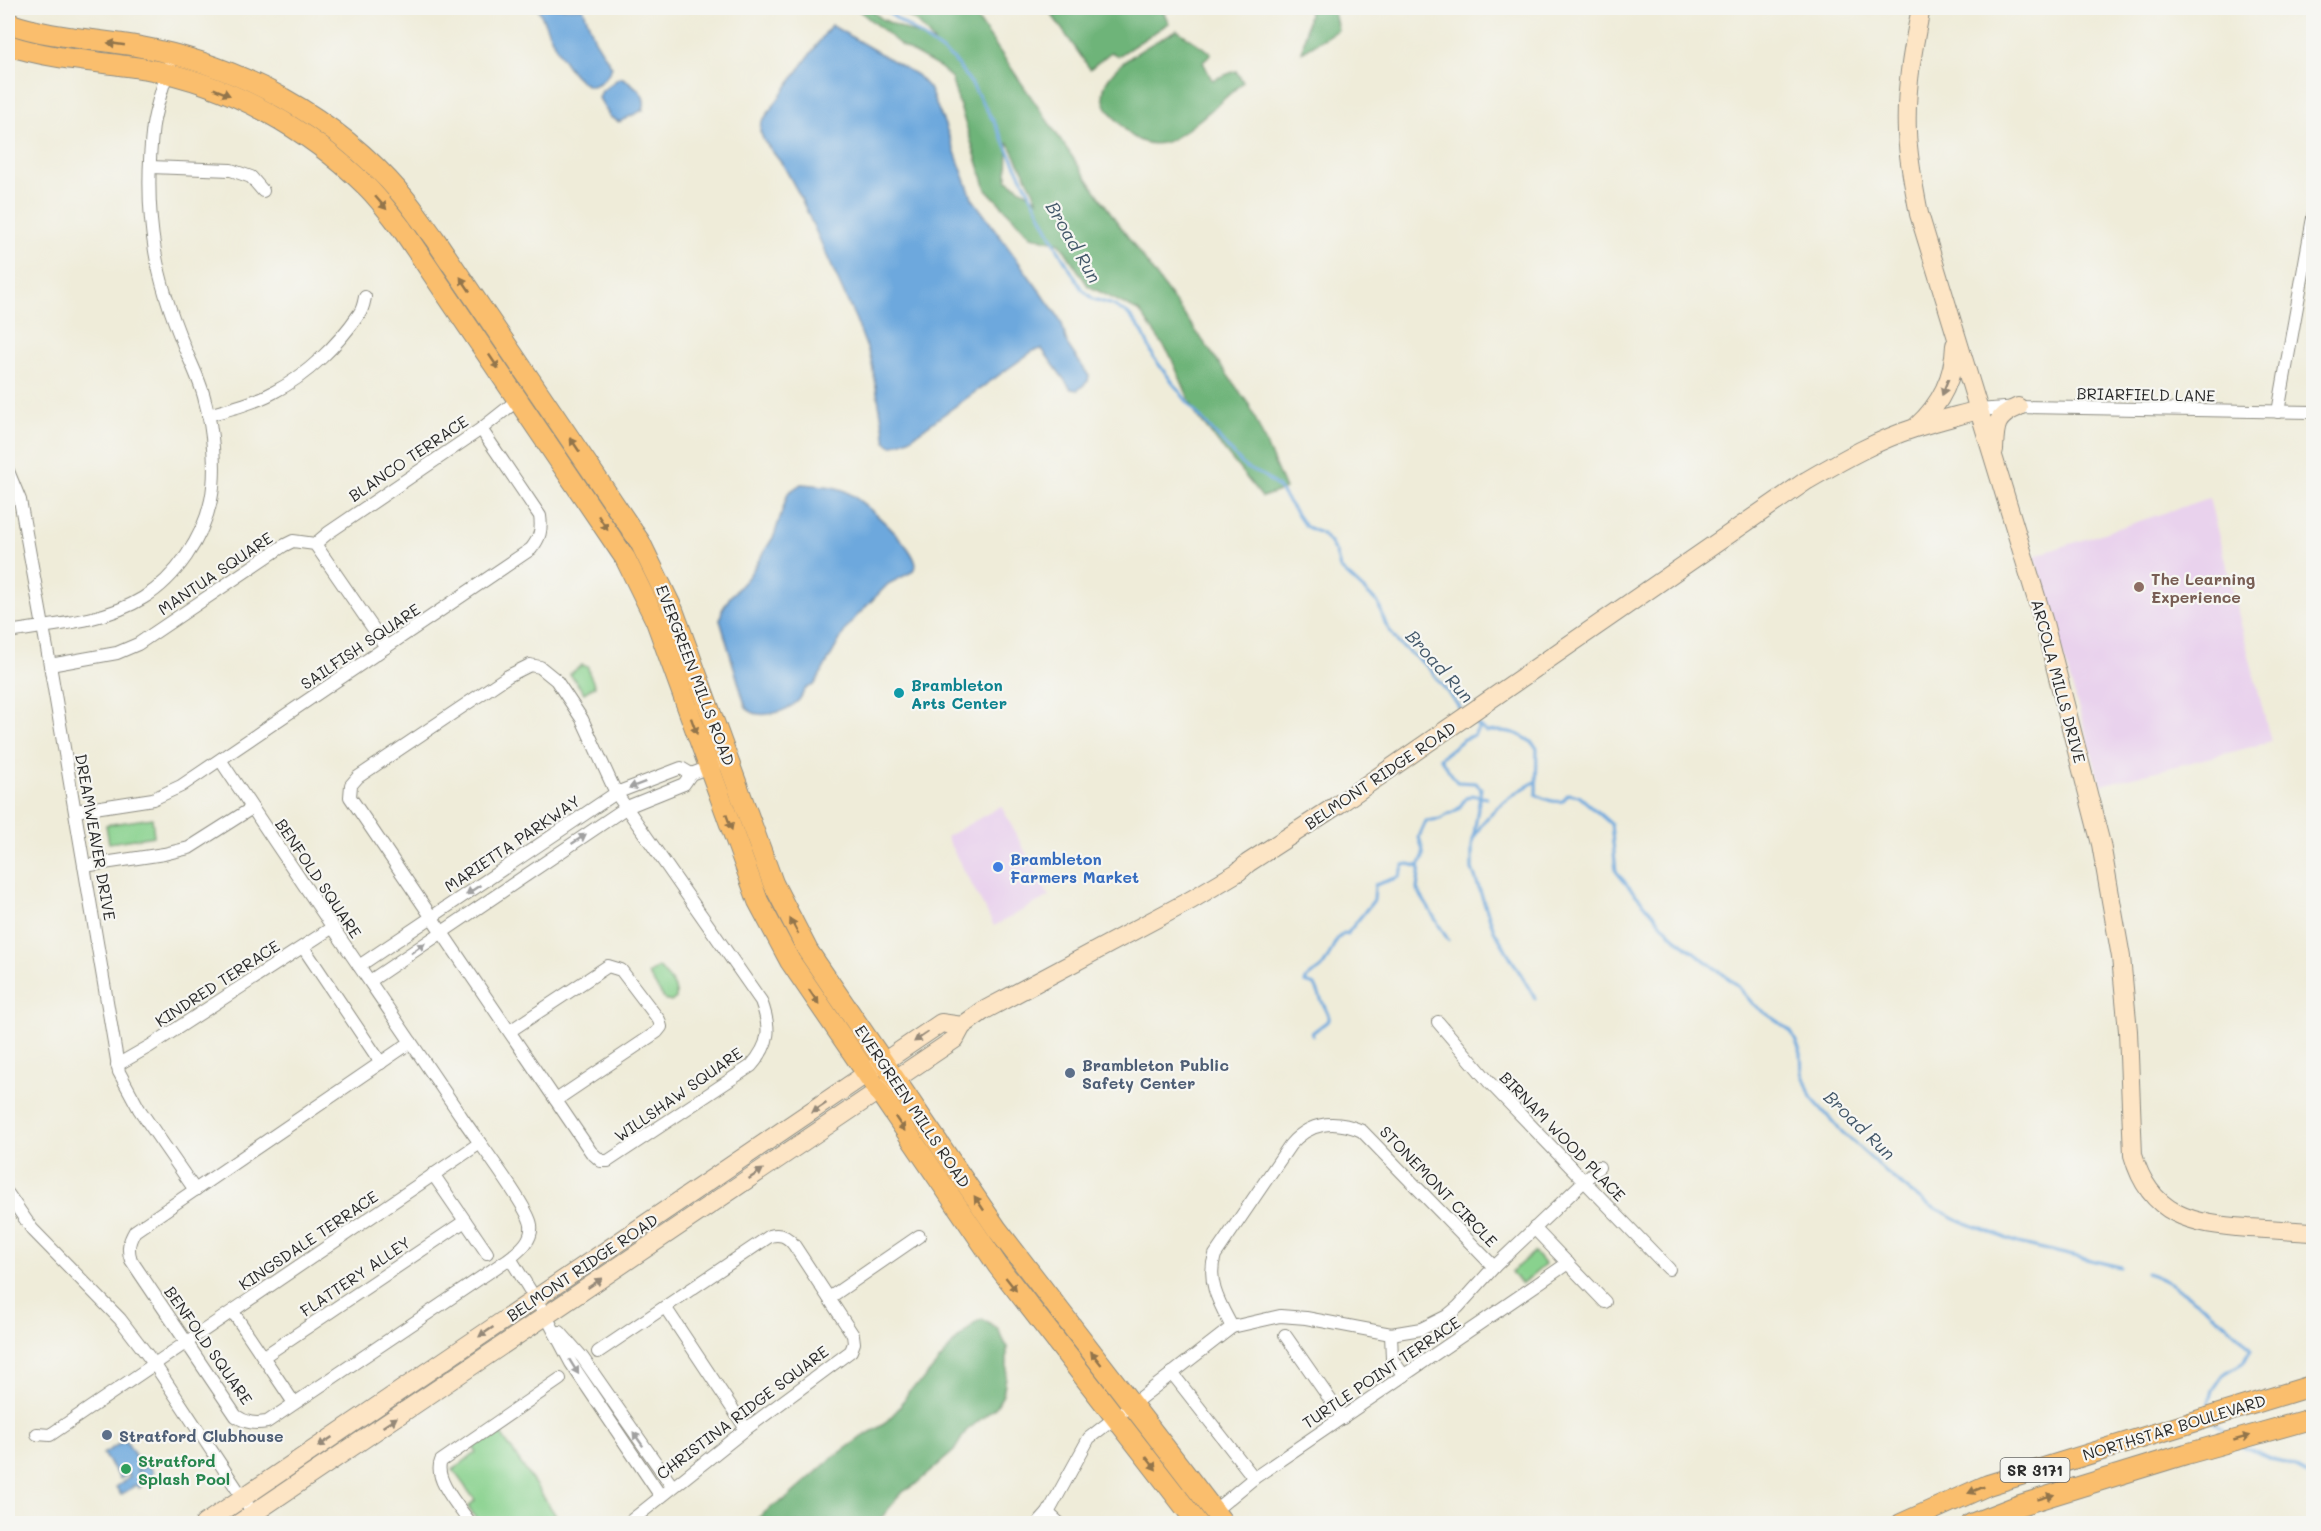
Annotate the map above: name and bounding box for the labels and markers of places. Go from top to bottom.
place label: The Learning Experience [2151,568,2255,607]
marker: The Learning Experience [2132,580,2146,594]
place label: Brambleton Arts Center [911,674,1007,713]
marker: Brambleton Arts Center [892,686,906,700]
place label: Brambleton Farmers Market [1010,848,1139,887]
marker: Brambleton Farmers Market [991,860,1005,874]
place label: Brambleton Public Safety Center [1082,1054,1229,1093]
marker: Brambleton Public Safety Center [1063,1066,1077,1080]
place label: Stratford Clubhouse [119,1425,283,1446]
marker: Stratford Clubhouse [100,1428,114,1442]
place label: Stratford Splash Pool [138,1450,230,1489]
marker: Stratford Splash Pool [119,1462,133,1476]

